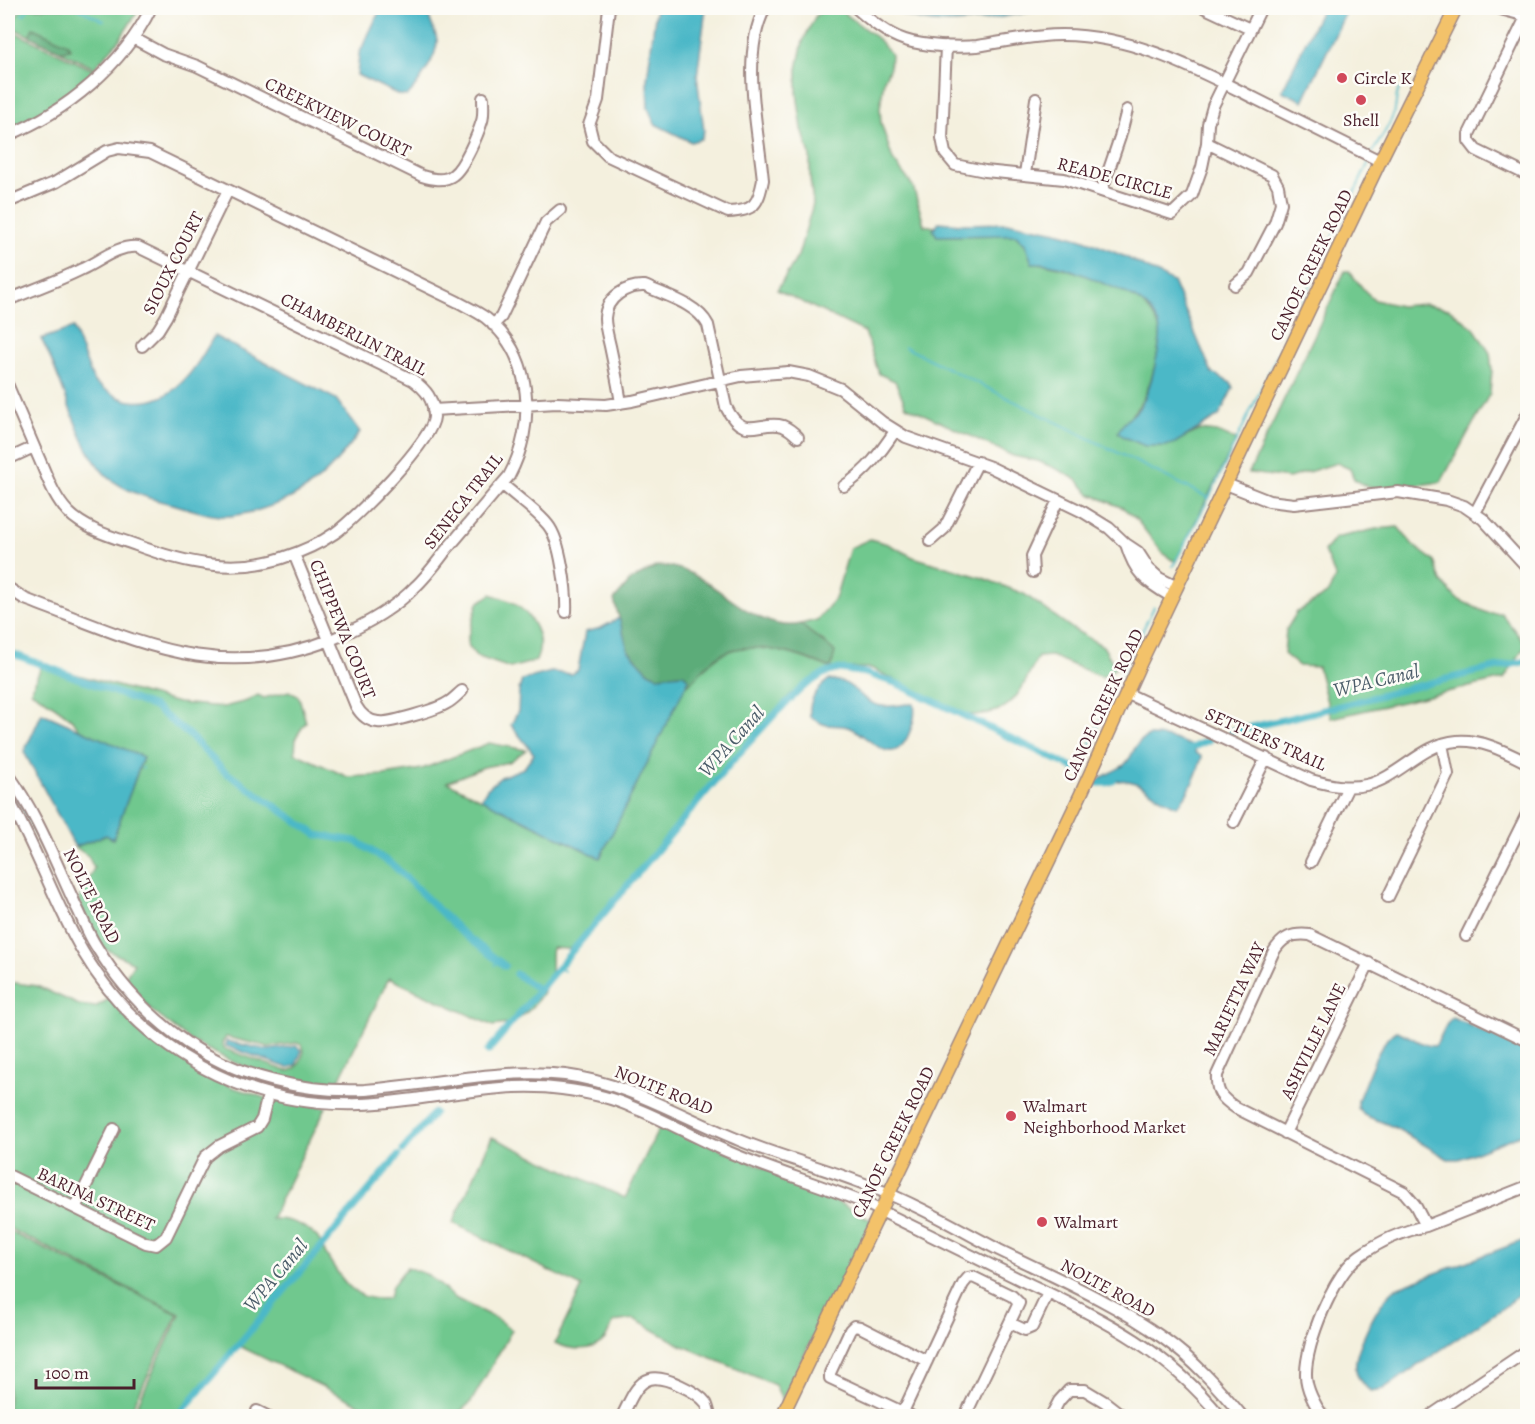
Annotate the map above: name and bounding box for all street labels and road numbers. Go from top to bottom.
street label: CREEKVIEW COURT [261,71,415,163]
street label: READE CIRCLE [1055,151,1175,205]
street label: CANOE CREEK ROAD [1264,185,1358,345]
street label: SIOUX COURT [137,207,209,319]
street label: CHAMBERLIN TRAIL [277,287,432,382]
street label: SENECA TRAIL [418,447,509,554]
street label: CHIPPEWA COURT [304,556,382,702]
street label: CANOE CREEK ROAD [1057,625,1149,785]
street label: SETTLERS TRAIL [1202,702,1331,777]
street label: NOLTE ROAD [58,844,126,948]
street label: MARIETTA WAY [1197,937,1271,1060]
street label: ASHVILLE LANE [1274,979,1352,1104]
street label: NOLTE ROAD [611,1059,717,1121]
street label: CANOE CREEK ROAD [846,1062,940,1222]
street label: BARINA STREET [33,1161,159,1237]
street label: NOLTE ROAD [1056,1253,1160,1323]

